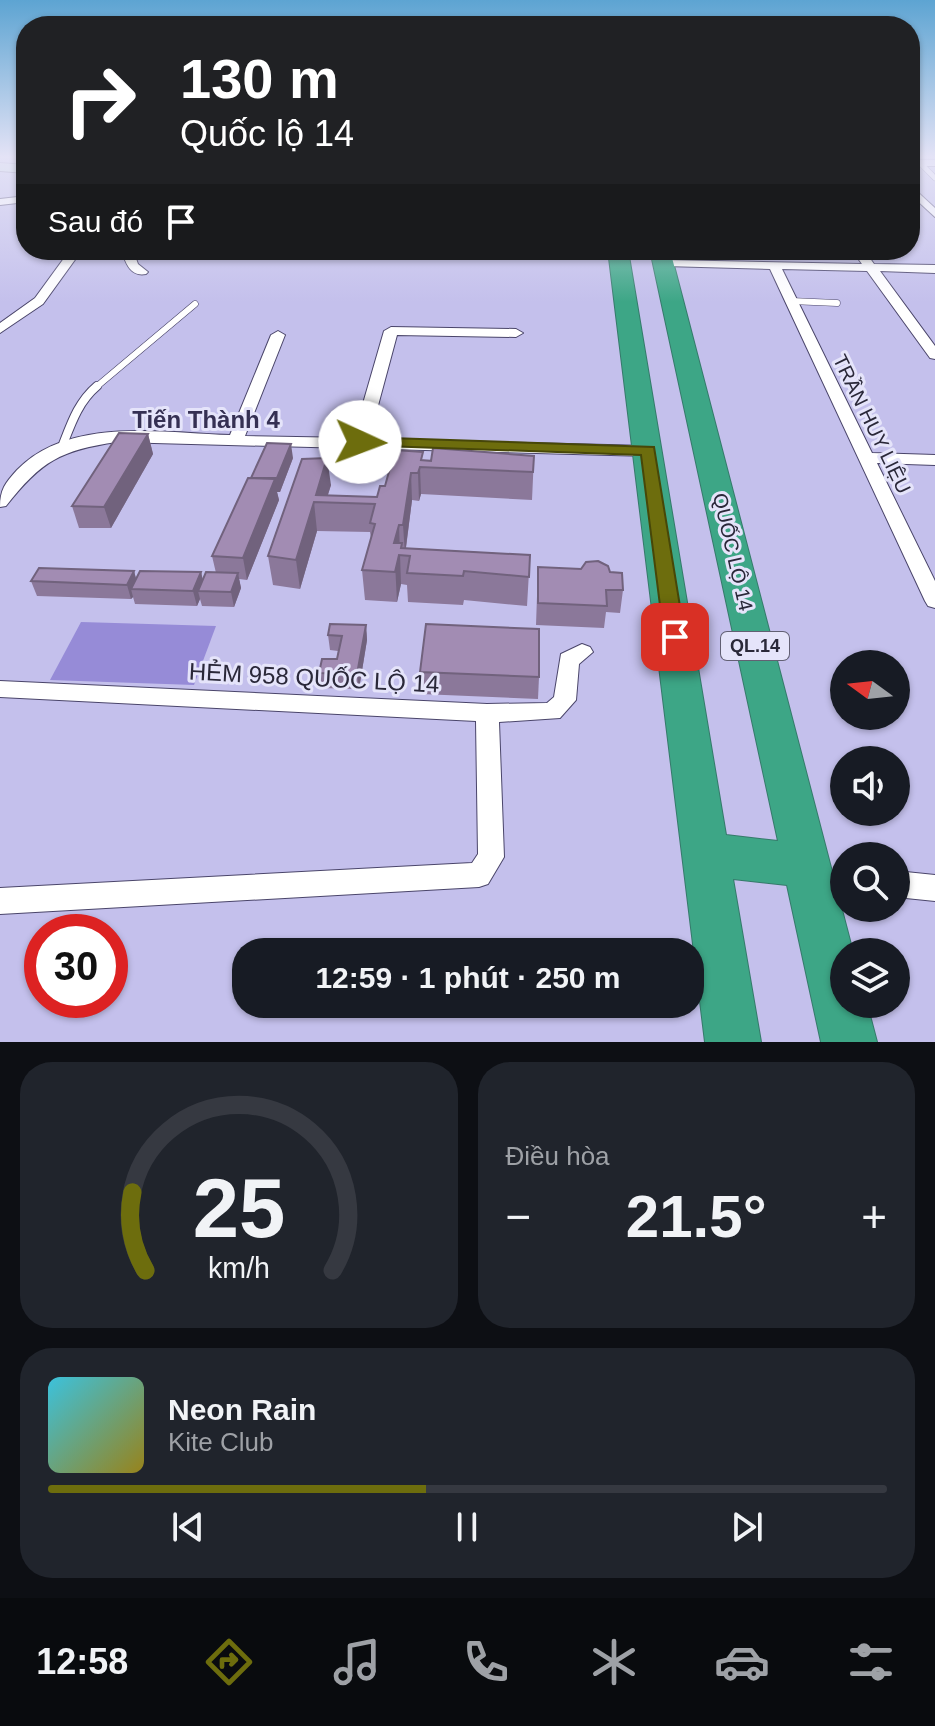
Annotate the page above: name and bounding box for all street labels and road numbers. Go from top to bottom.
street label: TRẦN HUY LIỆU [829,351,915,497]
street label: QUỐC LỘ 14 [709,491,758,613]
road number: QL.14 [721,632,789,660]
street label: HẺM 958 QUỐC LỘ 14 [188,656,440,698]

